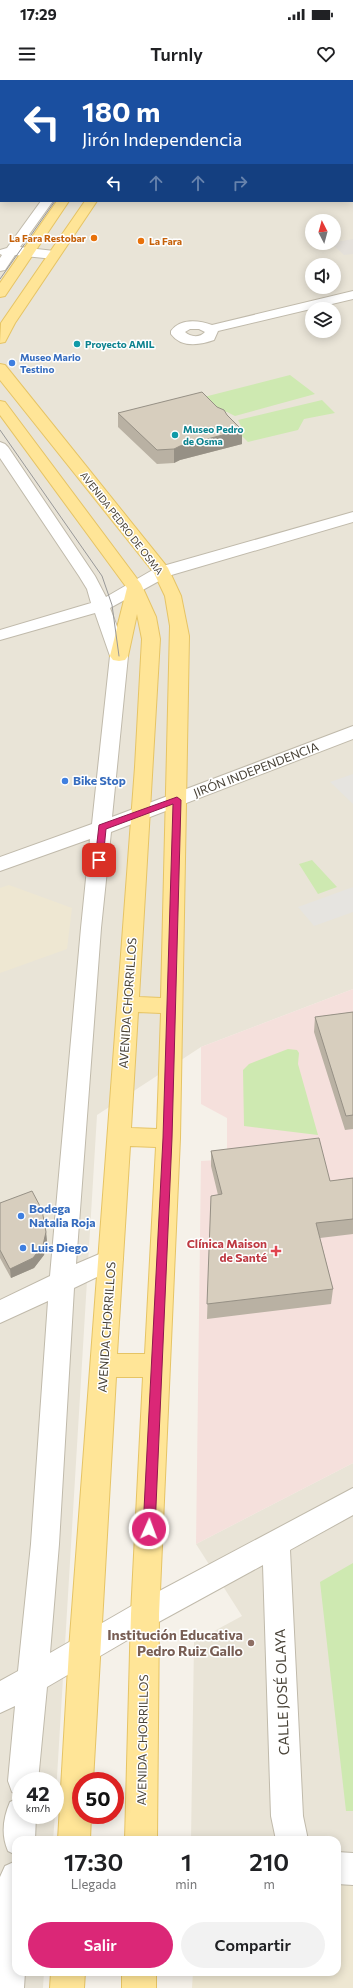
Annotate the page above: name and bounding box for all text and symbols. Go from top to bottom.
text: 17:29 [20,5,57,23]
icon: menu [16,43,38,65]
text: Turnly [150,43,203,65]
icon: heart [315,43,337,65]
text: 180 m [82,94,160,128]
icon: left [16,96,68,148]
text: Jirón Independencia [82,128,242,150]
icon: left [103,172,125,194]
icon: ahead [145,172,167,194]
icon: ahead [187,172,209,194]
icon: right [229,172,251,194]
north arrow [305,214,341,250]
map controls [305,214,341,338]
place label: La Fara Restobar [9,232,86,244]
marker: La Fara Restobar [89,233,99,243]
place label: La Fara [149,235,182,247]
marker: La Fara [136,236,146,246]
button: sound [305,258,341,294]
button: layers [305,302,341,338]
place label: Proyecto AMIL [85,338,155,350]
marker: Proyecto AMIL [72,339,82,349]
place label: Museo Mario Testino [20,351,81,375]
marker: Museo Mario Testino [7,358,17,368]
place label: Museo Pedro de Osma [183,423,244,447]
marker: Museo Pedro de Osma [170,430,180,440]
street label: AVENIDA PEDRO DE OSMA [78,469,166,577]
street label: JIRÓN INDEPENDENCIA [191,739,320,800]
place label: Bike Stop [73,773,126,787]
marker: Bike Stop [60,776,70,786]
pin [82,843,116,877]
icon: arrive [88,849,110,871]
street label: AVENIDA CHORRILLOS [115,937,139,1069]
place label: Bodega Natalia Roja [29,1201,96,1229]
marker: Bodega Natalia Roja [16,1211,26,1221]
place label: Clínica Maison de Santé [187,1236,267,1264]
place label: Luis Diego [31,1240,88,1254]
marker: Luis Diego [18,1243,28,1253]
marker: Clínica Maison de Santé [270,1245,282,1257]
street label: AVENIDA CHORRILLOS [94,1261,118,1393]
position arrow [128,1508,170,1550]
place label: Institución Educativa Pedro Ruiz Gallo [107,1626,243,1659]
street label: CALLE JOSÉ OLAYA [271,1628,292,1755]
marker: Institución Educativa Pedro Ruiz Gallo [246,1638,256,1648]
street label: AVENIDA CHORRILLOS [134,1674,150,1806]
speed limit sign: 50 [72,1772,124,1824]
text: 42 [26,1781,50,1805]
text: km/h [26,1802,50,1814]
text: 17:30 [64,1847,123,1876]
text: 1 [181,1847,192,1876]
text: 210 [249,1847,289,1876]
text: Llegada [71,1876,116,1892]
text: min [175,1876,197,1892]
text: m [263,1876,275,1892]
button: Salir [28,1922,173,1968]
button: Compartir [181,1922,325,1968]

